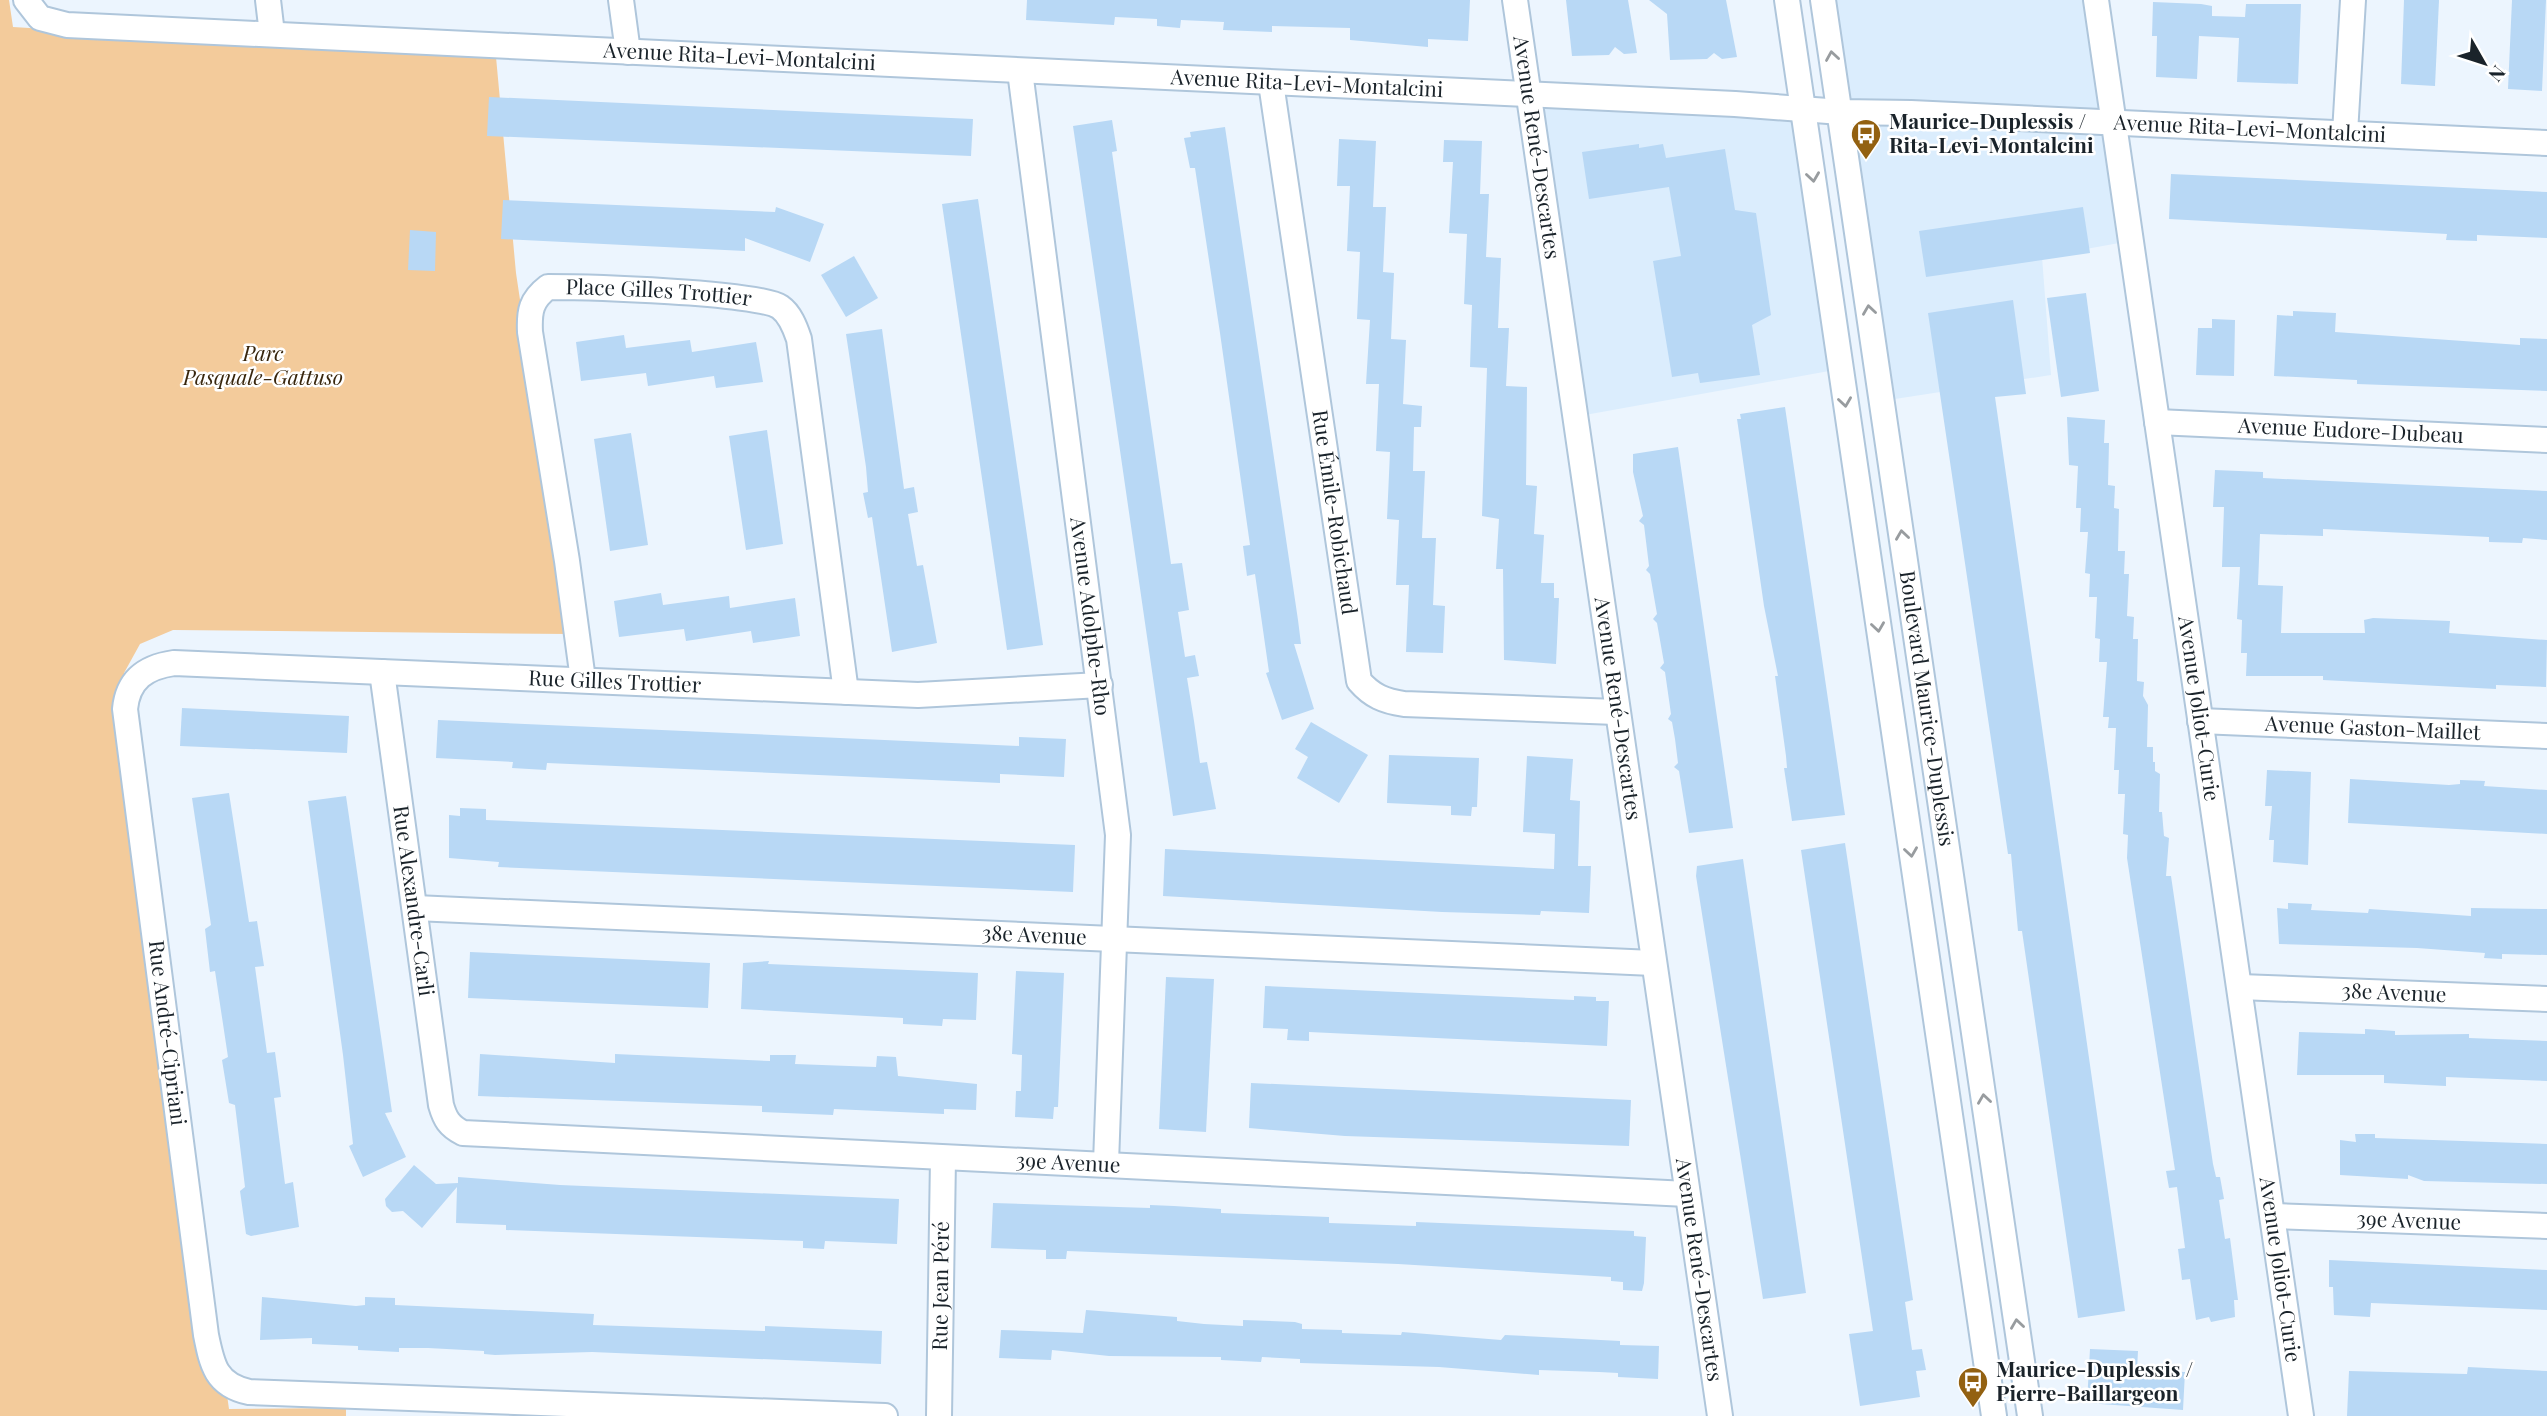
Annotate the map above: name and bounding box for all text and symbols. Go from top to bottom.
north arrow [2449,28,2519,98]
street label: Avenue René-Descartes [1508,33,1568,261]
street label: Avenue Rita-Levi-Montalcini [602,34,877,75]
one-way arrow [1824,50,1839,62]
street label: Avenue Rita-Levi-Montalcini [1169,61,1444,102]
text: N [2483,61,2512,88]
place label: Maurice-Duplessis / Rita-Levi-Montalcini [1889,106,2094,158]
street label: Avenue Rita-Levi-Montalcini [2112,107,2387,147]
bus stop icon: Maurice-Duplessis / Rita-Levi-Montalcini [1849,117,1883,161]
one-way arrow [1805,171,1820,183]
street label: Place Gilles Trottier [565,271,754,311]
one-way arrow [1861,304,1876,315]
park label: Parc Pasquale-Gattuso [182,338,343,390]
one-way arrow [1837,396,1852,408]
street label: Rue Émile-Robichaud [1307,408,1365,616]
street label: Avenue Eudore-Dubeau [2236,410,2464,448]
street label: Avenue Adolphe-Rho [1065,514,1119,717]
one-way arrow [1894,529,1909,541]
street label: Boulevard Maurice-Duplessis [1895,569,1963,848]
street label: Avenue René-Descartes [1589,594,1650,822]
street label: Avenue Joliot-Curie [2173,613,2228,803]
one-way arrow [1870,621,1885,633]
street label: Rue Gilles Trottier [528,662,702,698]
street label: Avenue Gaston-Maillet [2264,708,2482,745]
street label: Rue Alexandre-Carli [388,803,442,998]
one-way arrow [1903,846,1918,858]
street label: 38e Avenue [981,917,1088,950]
street label: Rue André-Cipriani [144,939,194,1127]
street label: 38e Avenue [2341,975,2447,1007]
one-way arrow [1977,1093,1992,1105]
street label: 39e Avenue [1015,1145,1121,1178]
street label: Avenue René-Descartes [1671,1155,1731,1383]
street label: Avenue Joliot-Curie [2254,1174,2309,1364]
street label: 39e Avenue [2356,1203,2462,1235]
street label: Rue Jean Péré [924,1221,954,1351]
one-way arrow [2010,1318,2025,1330]
place label: Maurice-Duplessis / Pierre-Baillargeon [1996,1354,2193,1406]
bus stop icon: Maurice-Duplessis / Pierre-Baillargeon [1956,1365,1990,1409]

